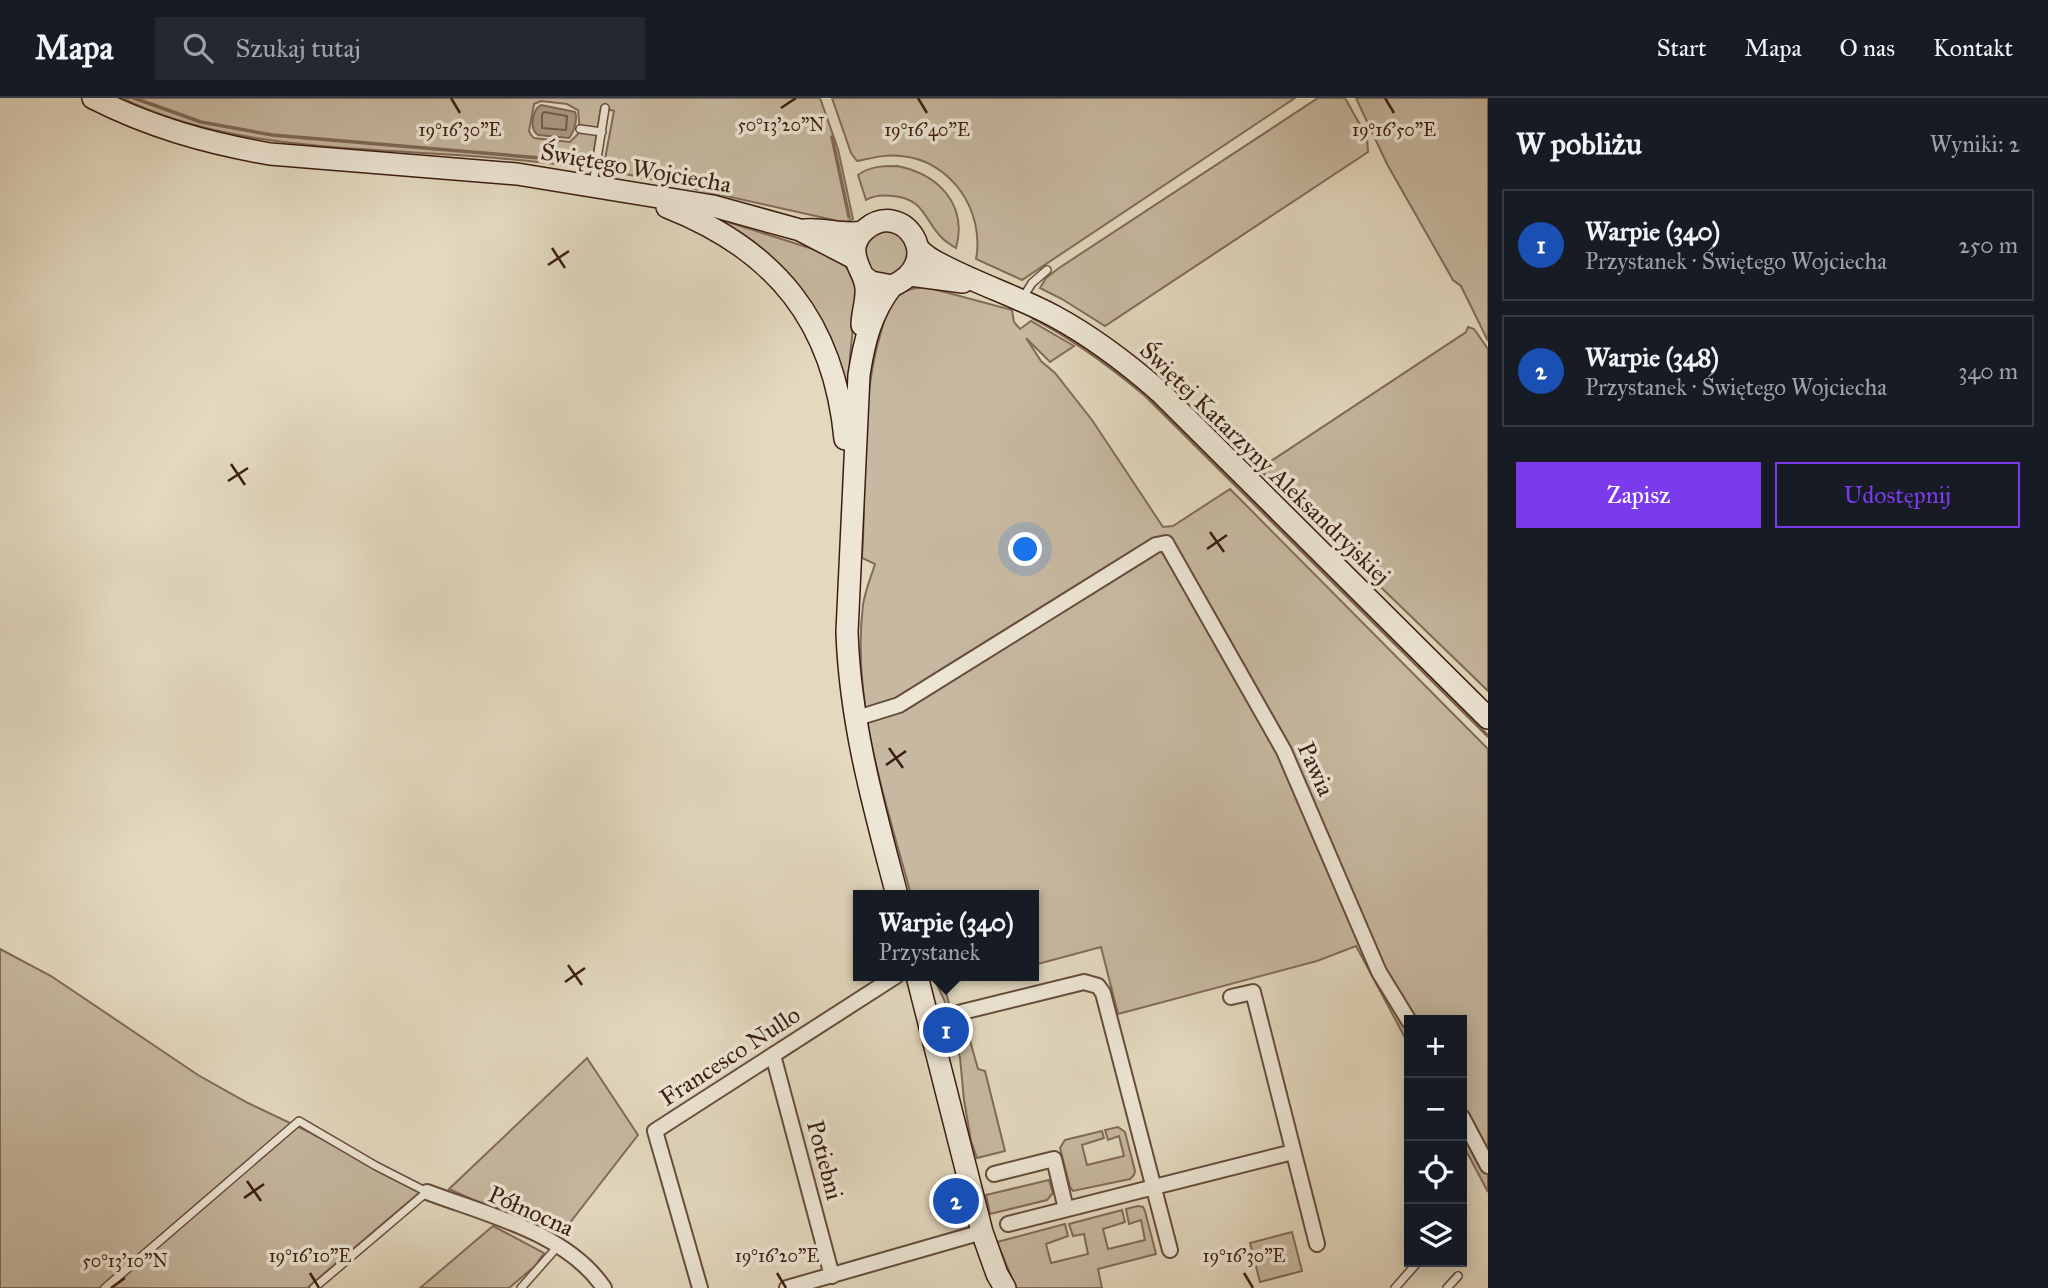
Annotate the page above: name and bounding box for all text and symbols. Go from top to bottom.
search box [155,17,645,80]
text: Mapa [35,28,113,68]
icon: search [179,29,217,67]
text: Szukaj tutaj [235,32,361,64]
text: Start [1657,33,1707,63]
text: Mapa [1745,33,1802,63]
text: O nas [1840,33,1895,63]
text: Kontakt [1933,33,2013,63]
text: 50°13'20"N [737,114,825,136]
text: 19°16'30"E [419,119,502,141]
text: 19°16'40"E [884,119,970,141]
text: 19°16'50"E [1352,119,1436,141]
text: W pobliżu [1516,126,1642,162]
text: Wyniki: 2 [1930,130,2020,158]
street label: Świętego Wojciecha [538,136,735,200]
text: Warpie (340) [1585,215,1720,247]
text: 1 [1536,231,1546,259]
text: 250 m [1958,231,2018,259]
text: Przystanek · Świętego Wojciecha [1585,247,1887,275]
street label: Świętej Katarzyny Aleksandryjskiej [1133,335,1397,591]
text: Warpie (348) [1585,341,1719,373]
text: 2 [1535,357,1547,385]
text: 340 m [1958,357,2018,385]
text: Przystanek · Świętego Wojciecha [1585,373,1887,401]
button: Zapisz [1516,462,1761,528]
button: Udostępnij [1775,462,2020,528]
your location [1008,532,1042,566]
street label: Pawia [1291,737,1341,801]
popup [853,890,1039,981]
text: Warpie (340) [878,906,1014,938]
text: Przystanek [878,938,980,966]
street label: Francesco Nullo [654,999,806,1113]
pin: 1 [923,1004,969,1056]
map controls [1404,1015,1467,1267]
button: + [1404,1015,1467,1078]
button: − [1404,1078,1467,1141]
street label: Potiebni [800,1117,850,1204]
button: locate [1404,1141,1467,1204]
pin: 2 [933,1175,979,1227]
street label: Północna [484,1179,579,1243]
button: layers [1404,1204,1467,1267]
text: 19°16'10"E [269,1245,351,1267]
text: 19°16'20"E [735,1245,819,1267]
text: 19°16'30"E [1203,1245,1286,1267]
text: 50°13'10"N [82,1250,168,1272]

